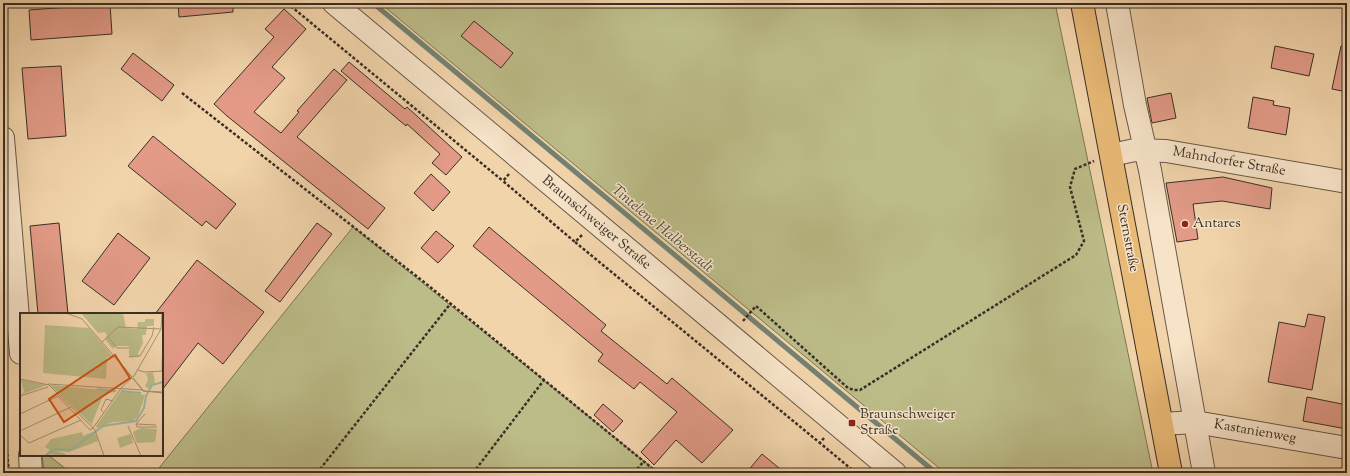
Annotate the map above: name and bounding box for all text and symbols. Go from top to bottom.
street label: Mahndorfer Straße [1171,142,1287,182]
street label: Braunschweiger Straße [537,171,655,275]
water label: Tintelene Halberstadt [606,180,718,278]
street label: Sternstraße [1111,202,1143,274]
place label: Antares [1193,214,1241,234]
marker: Antares [1180,219,1190,229]
inset map [20,313,163,456]
place label: Braunschweiger Straße [860,405,956,441]
street label: Kastanienweg [1212,415,1298,449]
marker: Braunschweiger Straße [847,418,857,428]

